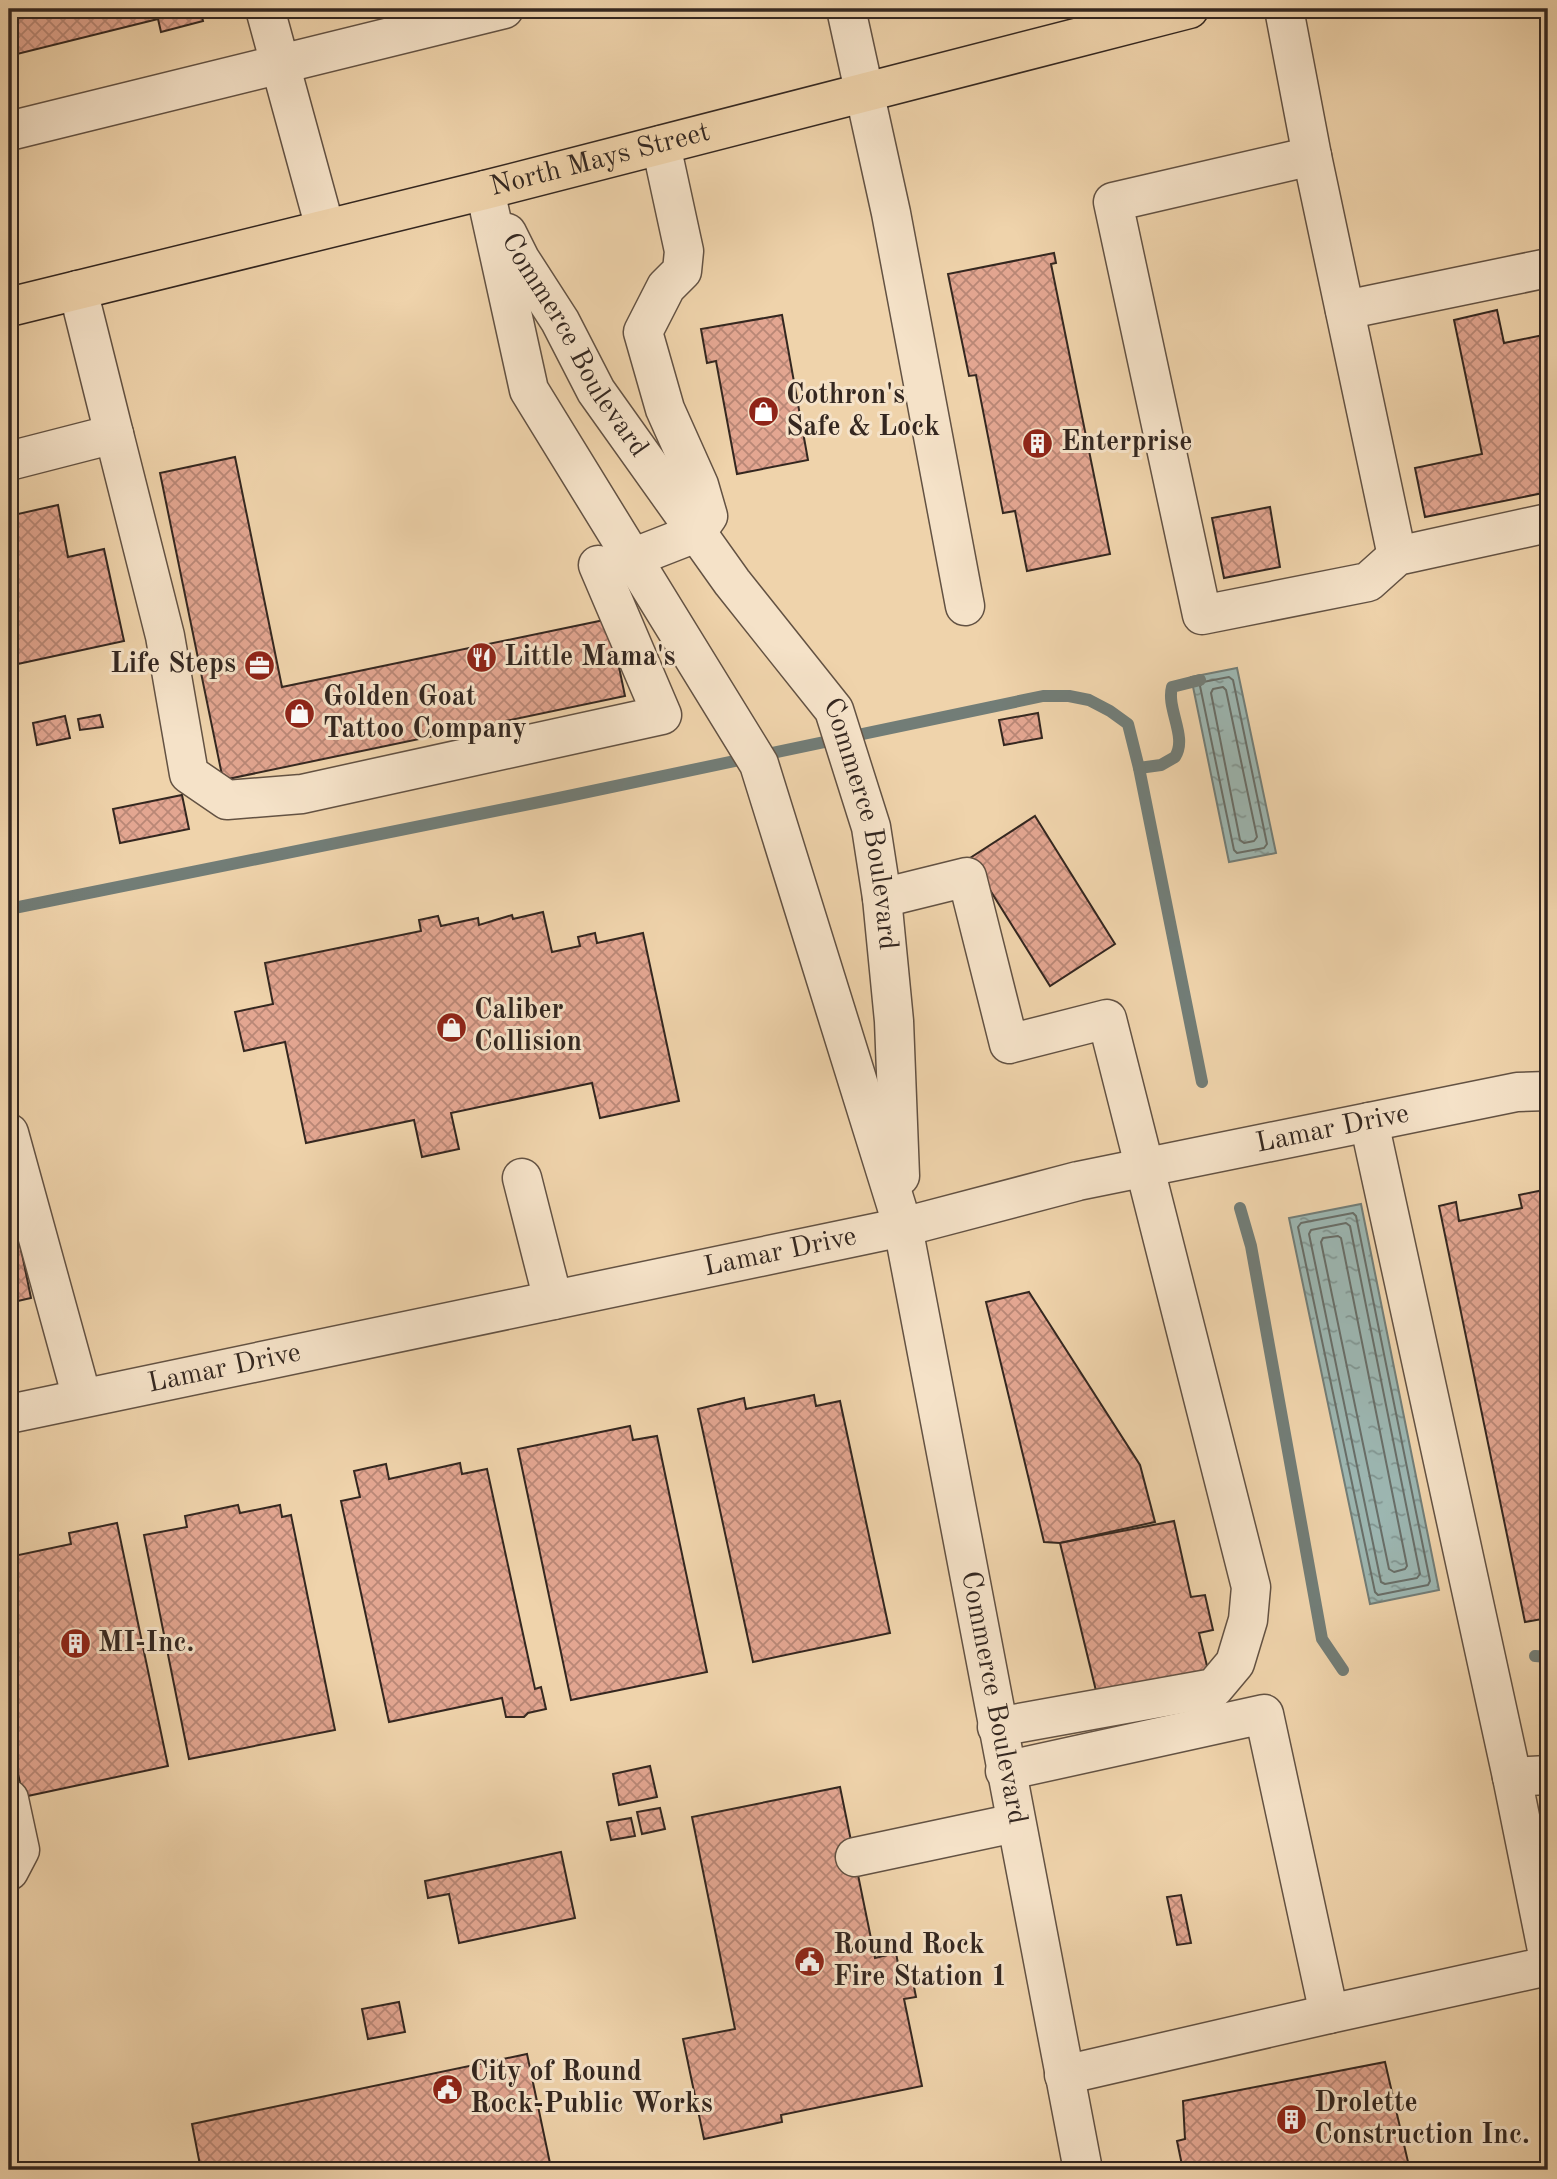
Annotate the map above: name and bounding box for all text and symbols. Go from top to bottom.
street label: North Mays Street [487,119,713,202]
street label: Commerce Boulevard [496,229,653,463]
place label: Cothron's Safe & Lock [786,382,940,442]
shop icon: Cothron's Safe & Lock [746,395,780,429]
building icon: Enterprise [1021,426,1055,460]
place label: Enterprise [1061,429,1192,457]
restaurant icon: Little Mama's [464,641,498,675]
place label: Little Mama's [504,644,676,672]
office icon: Life Steps [242,648,276,682]
place label: Life Steps [110,651,236,679]
place label: Golden Goat Tattoo Company [323,684,527,744]
street label: Commerce Boulevard [817,693,901,951]
shop icon: Golden Goat Tattoo Company [283,697,317,731]
place label: Caliber Collision [474,997,582,1057]
shop icon: Caliber Collision [434,1010,468,1044]
street label: Lamar Drive [1254,1100,1411,1159]
street label: Lamar Drive [701,1223,859,1282]
street label: Lamar Drive [145,1339,303,1399]
street label: Commerce Boulevard [955,1569,1031,1827]
building icon: MI-Inc. [58,1627,92,1661]
place label: MI-Inc. [98,1630,194,1658]
place label: Round Rock Fire Station 1 [833,1932,1007,1992]
public building icon: Round Rock Fire Station 1 [793,1945,827,1979]
place label: City of Round Rock-Public Works [470,2059,713,2119]
public building icon: City of Round Rock-Public Works [430,2072,464,2106]
place label: Drolette Construction Inc. [1314,2090,1530,2150]
building icon: Drolette Construction Inc. [1274,2103,1308,2137]

